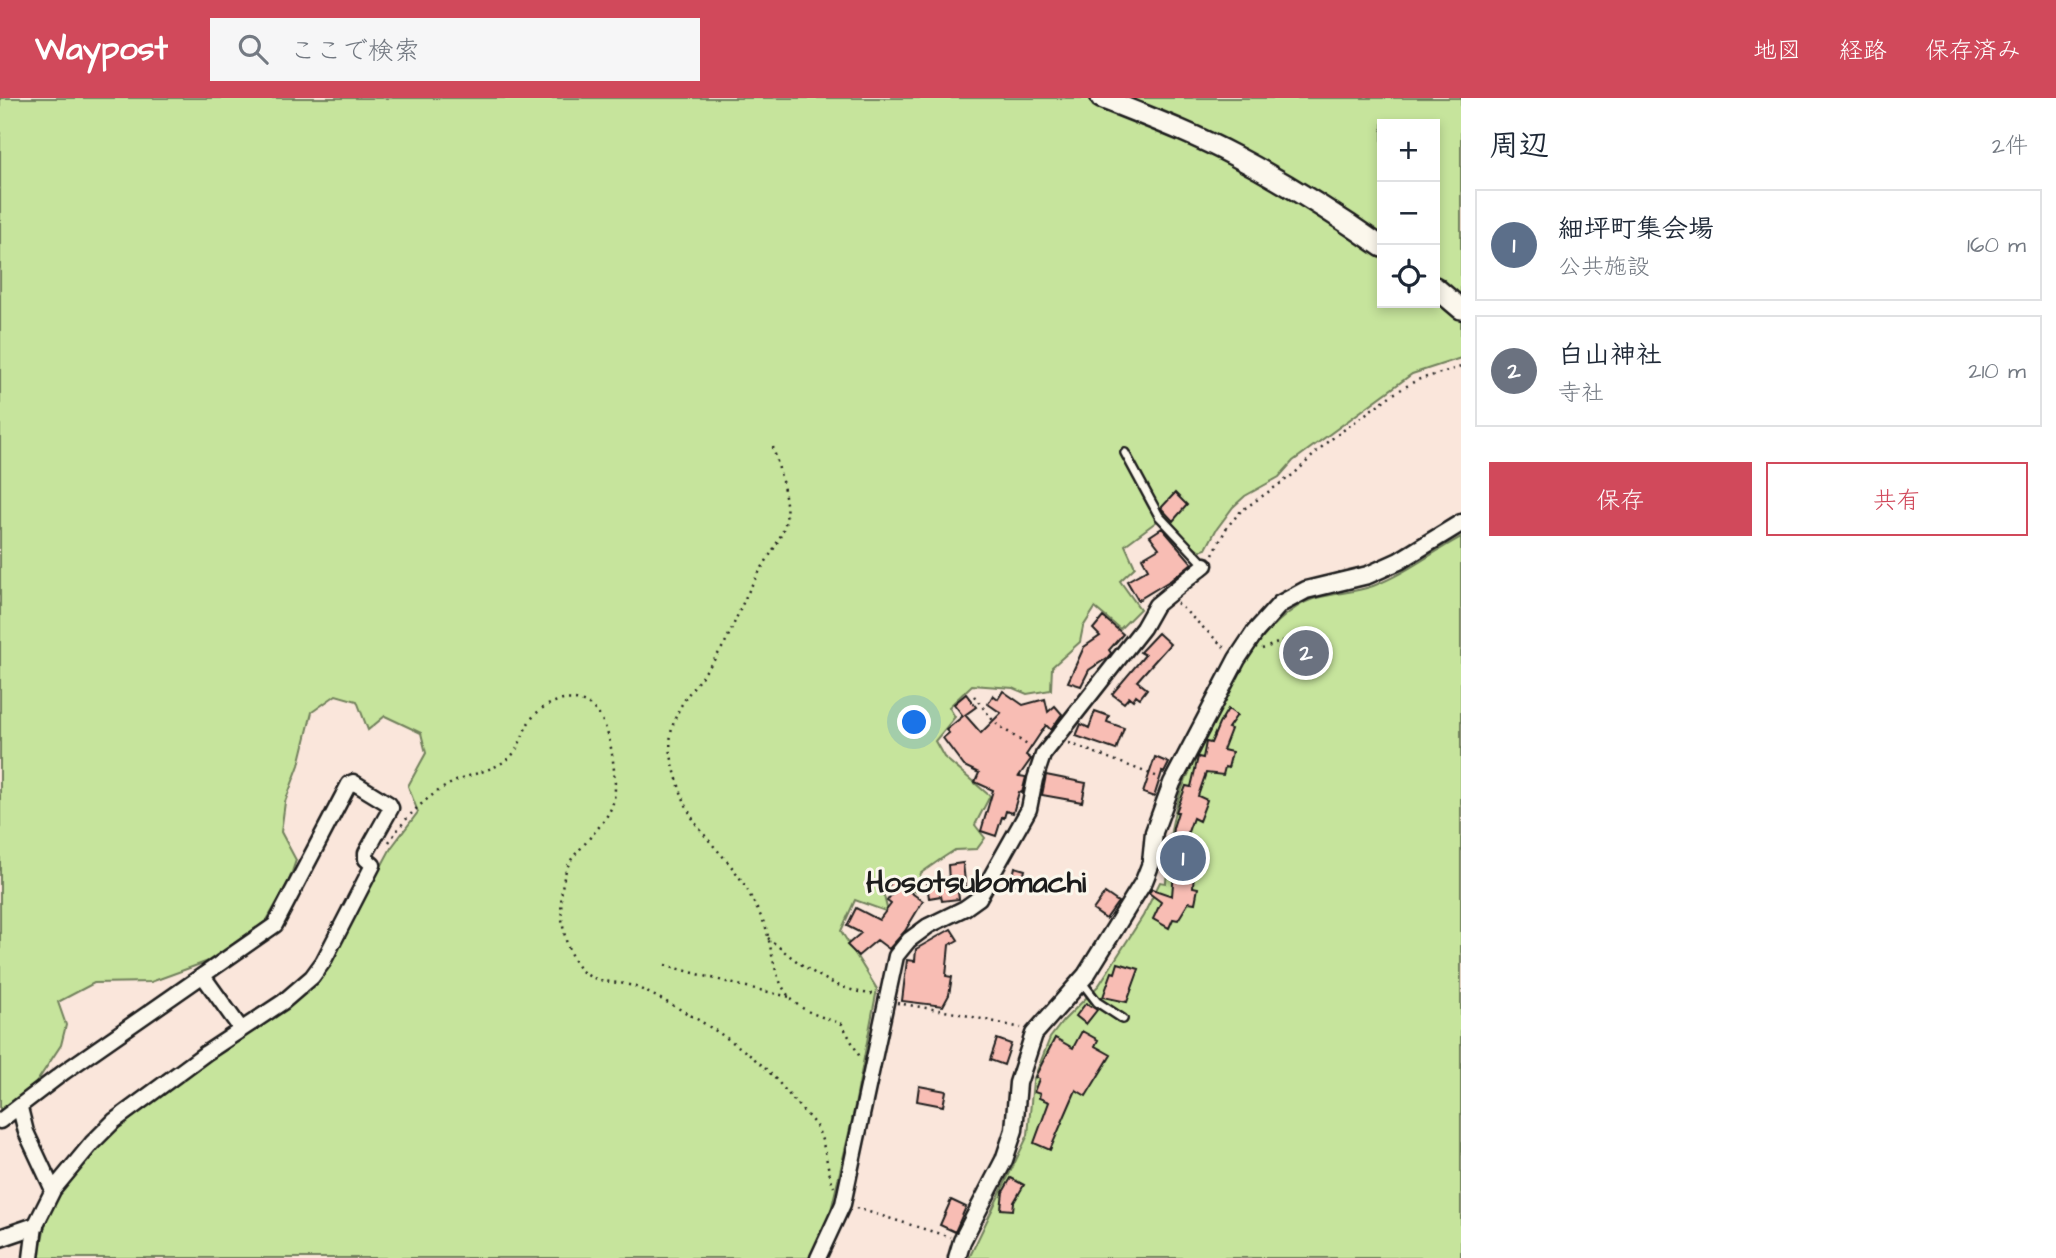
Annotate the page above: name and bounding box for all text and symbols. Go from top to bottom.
search box [210,18,700,81]
text: Waypost [35,26,168,72]
icon: search [234,30,272,68]
text: ここで検索 [290,33,420,69]
text: 地図 [1753,34,1801,68]
text: 経路 [1839,34,1887,68]
text: 保存済み [1925,34,2021,68]
map controls [1377,119,1440,308]
button: + [1377,119,1440,182]
text: 周辺 [1489,125,1549,167]
text: 2件 [1992,130,2028,162]
button: − [1377,182,1440,245]
text: 細坪町集会場 [1558,211,1714,247]
text: 1 [1513,229,1515,261]
text: 160 m [1967,229,2026,261]
button: locate [1377,245,1440,308]
text: 公共施設 [1558,251,1650,283]
text: 白山神社 [1558,337,1662,373]
text: 2 [1507,355,1521,387]
text: 210 m [1968,355,2026,387]
text: 寺社 [1558,377,1604,409]
button: 保存 [1489,462,1752,536]
button: 共有 [1766,462,2028,536]
pin: 2 [1283,627,1329,679]
your location [897,705,931,739]
pin: 1 [1160,832,1206,884]
district label: Hosotsubomachi [866,862,1087,904]

